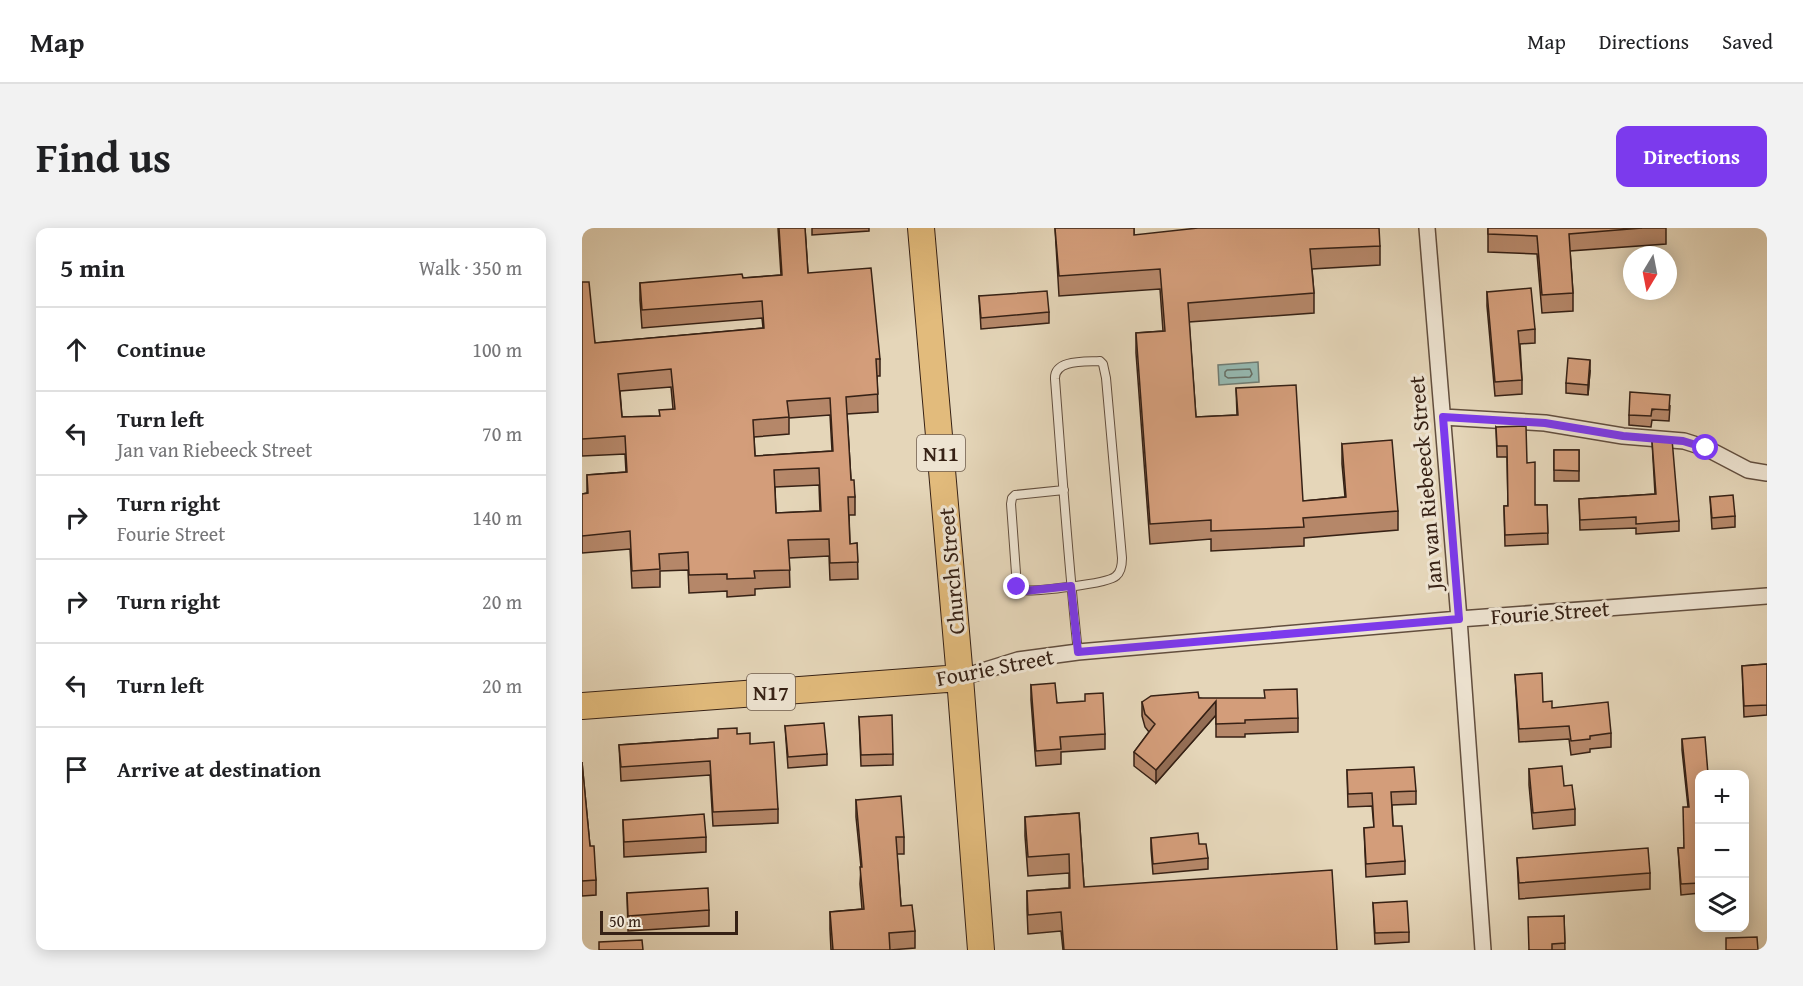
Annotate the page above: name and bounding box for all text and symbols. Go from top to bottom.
text: Map [30,21,84,62]
text: Map [1527,26,1566,57]
text: Directions [1599,26,1689,57]
text: Saved [1722,26,1773,57]
text: Find us [36,126,171,187]
button: Directions [1616,126,1767,187]
north arrow [1623,246,1677,300]
text: 5 min [60,248,125,287]
text: Walk · 350 m [419,253,522,282]
icon: ahead [60,333,93,366]
text: Continue [117,333,206,365]
text: 100 m [472,335,522,364]
street label: Jan van Riebeeck Street [1400,374,1451,594]
text: Turn left [117,403,204,435]
icon: left [60,417,93,450]
text: 70 m [482,419,522,448]
route start [1692,434,1718,460]
text: Jan van Riebeeck Street [117,435,312,464]
road number: N11 [917,435,965,471]
text: Turn right [117,487,220,519]
icon: right [60,501,93,534]
text: 140 m [472,503,522,532]
street label: Church Street [929,506,972,636]
text: Fourie Street [117,519,225,548]
route end [1003,573,1029,599]
icon: right [60,585,93,618]
text: Turn right [117,585,220,617]
text: 20 m [482,587,522,616]
street label: Fourie Street [1489,592,1611,632]
street label: Fourie Street [934,640,1057,694]
icon: left [60,669,93,702]
text: Turn left [117,669,204,701]
text: 20 m [482,671,522,700]
road number: N17 [747,674,795,710]
icon: arrive [60,753,93,786]
text: Arrive at destination [117,753,321,785]
map controls [1695,770,1749,932]
button: + [1695,770,1749,824]
button: − [1695,824,1749,878]
button: layers [1695,878,1749,932]
scale bar [600,908,738,936]
text: 50 m [609,909,641,933]

